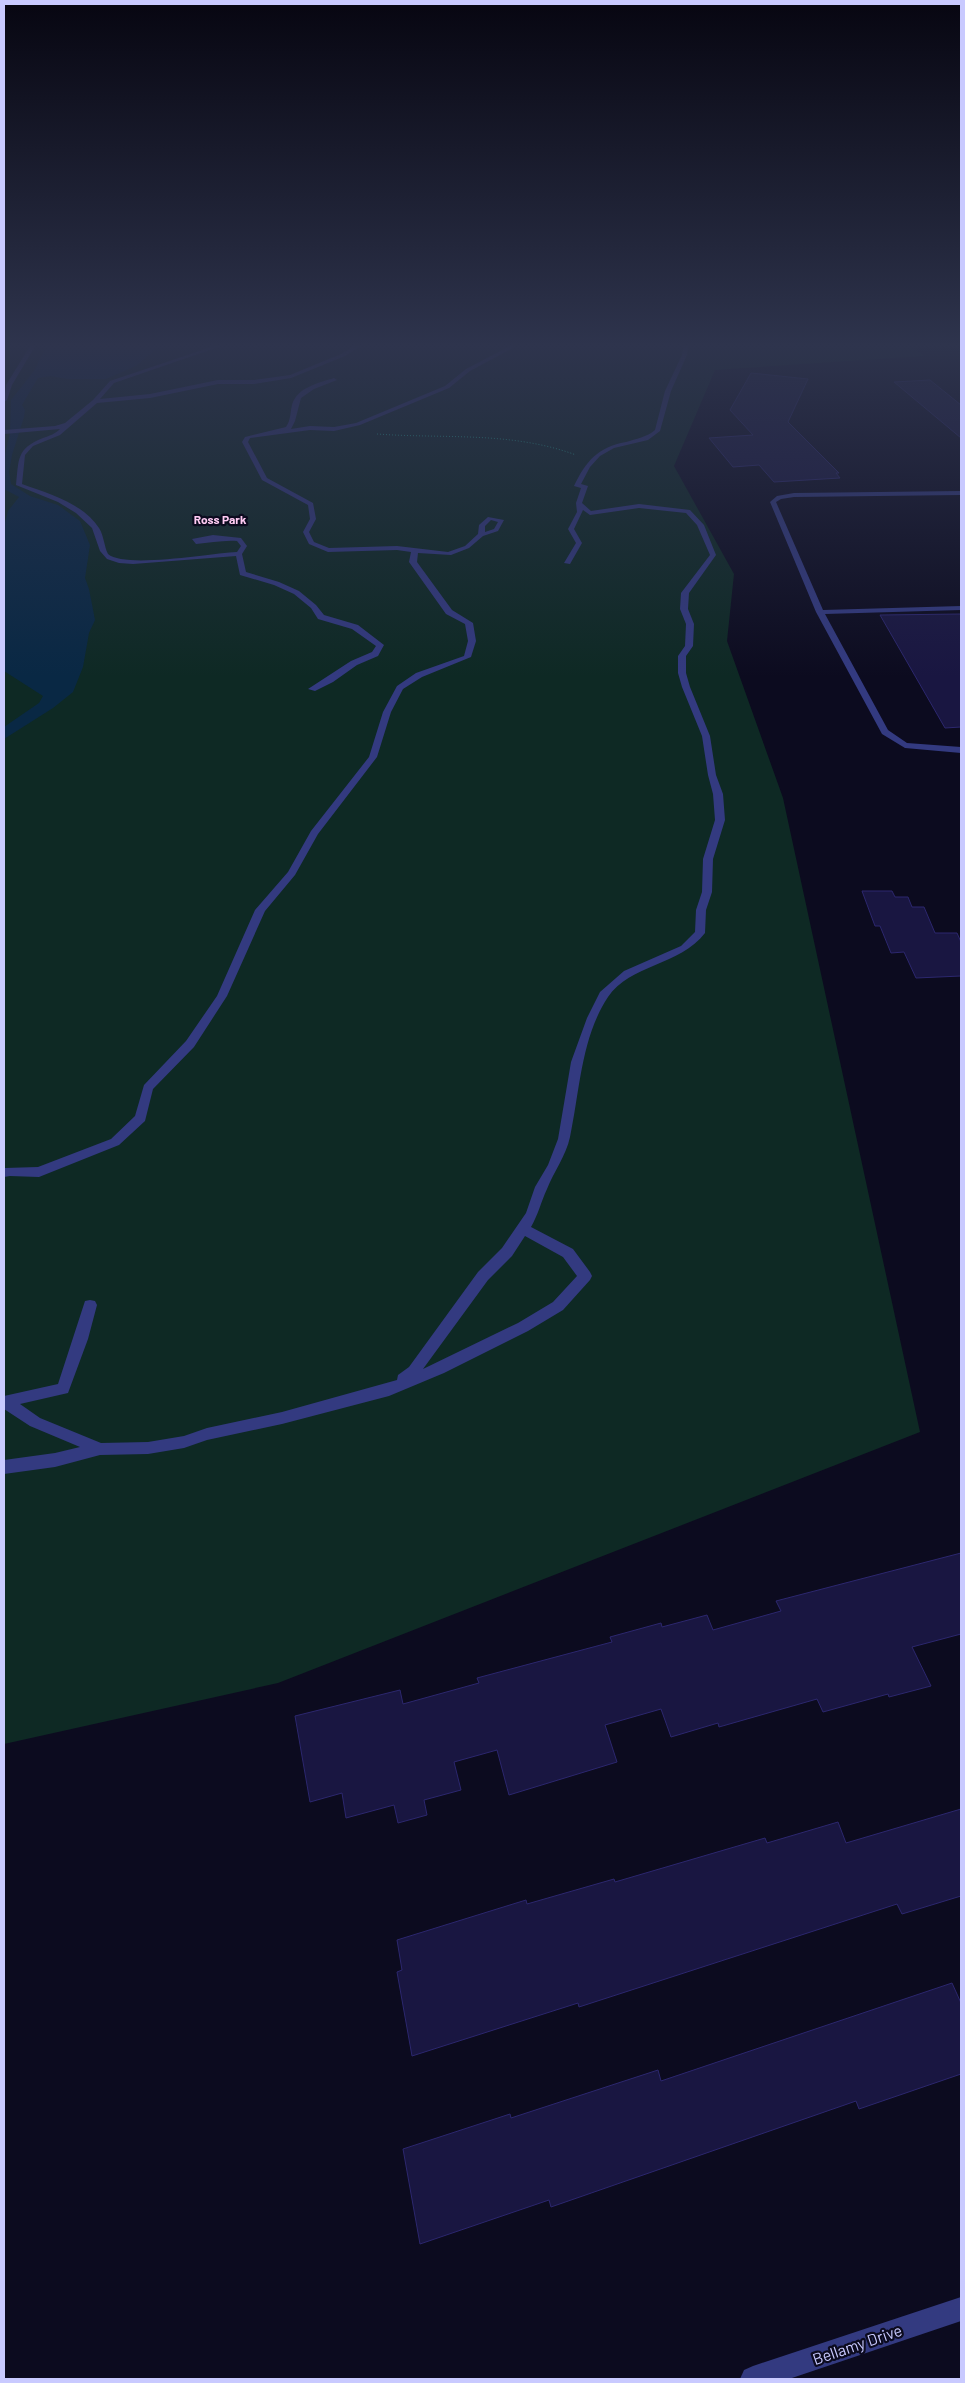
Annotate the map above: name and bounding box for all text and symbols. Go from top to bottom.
district label: Ross Park [194,512,247,526]
street label: Bellamy Drive [810,2320,904,2368]

